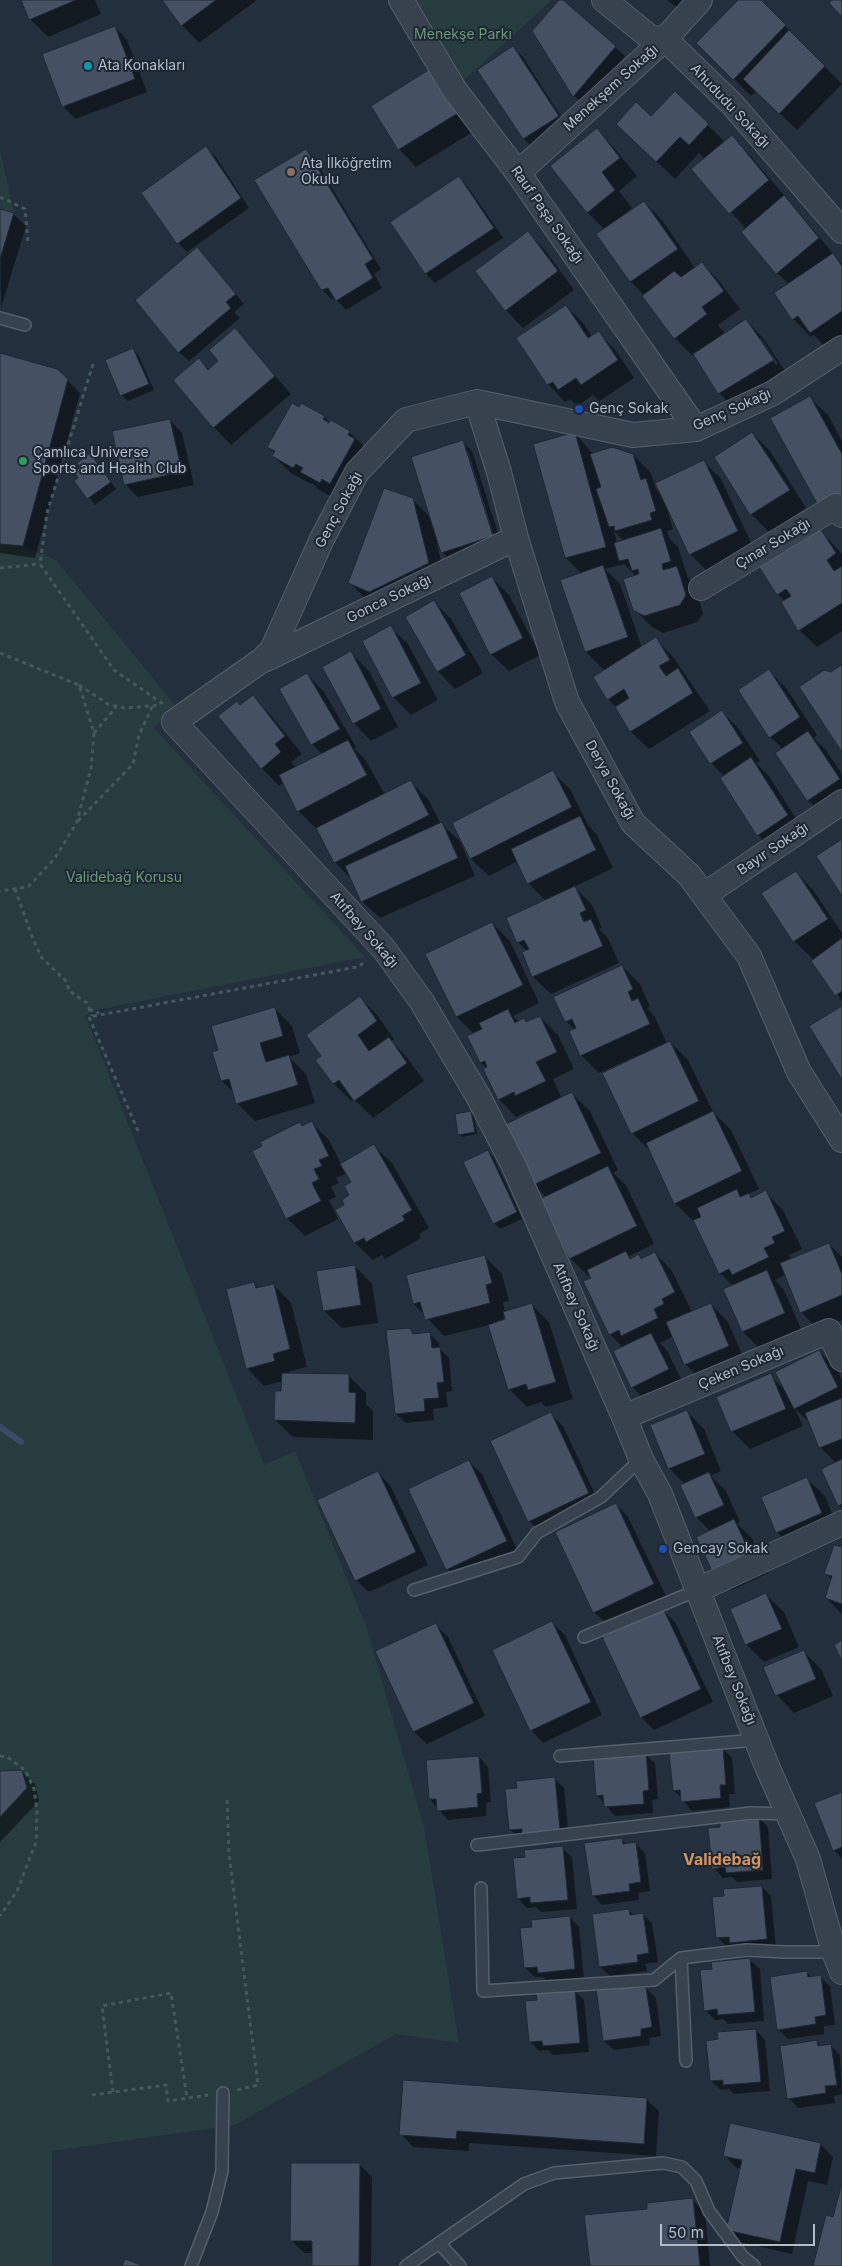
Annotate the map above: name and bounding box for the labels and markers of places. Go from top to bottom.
place label: Ata Konakları [98,58,185,74]
marker: Ata Konakları [82,60,94,72]
place label: Ata İlköğretim Okulu [301,156,392,188]
marker: Ata İlköğretim Okulu [285,166,297,178]
place label: Genç Sokak [589,401,668,417]
marker: Genç Sokak [573,403,585,415]
place label: Çamlıca Universe Sports and Health Club [33,445,186,478]
marker: Çamlıca Universe Sports and Health Club [17,455,29,467]
place label: Gencay Sokak [673,1541,768,1557]
marker: Gencay Sokak [657,1543,669,1555]

